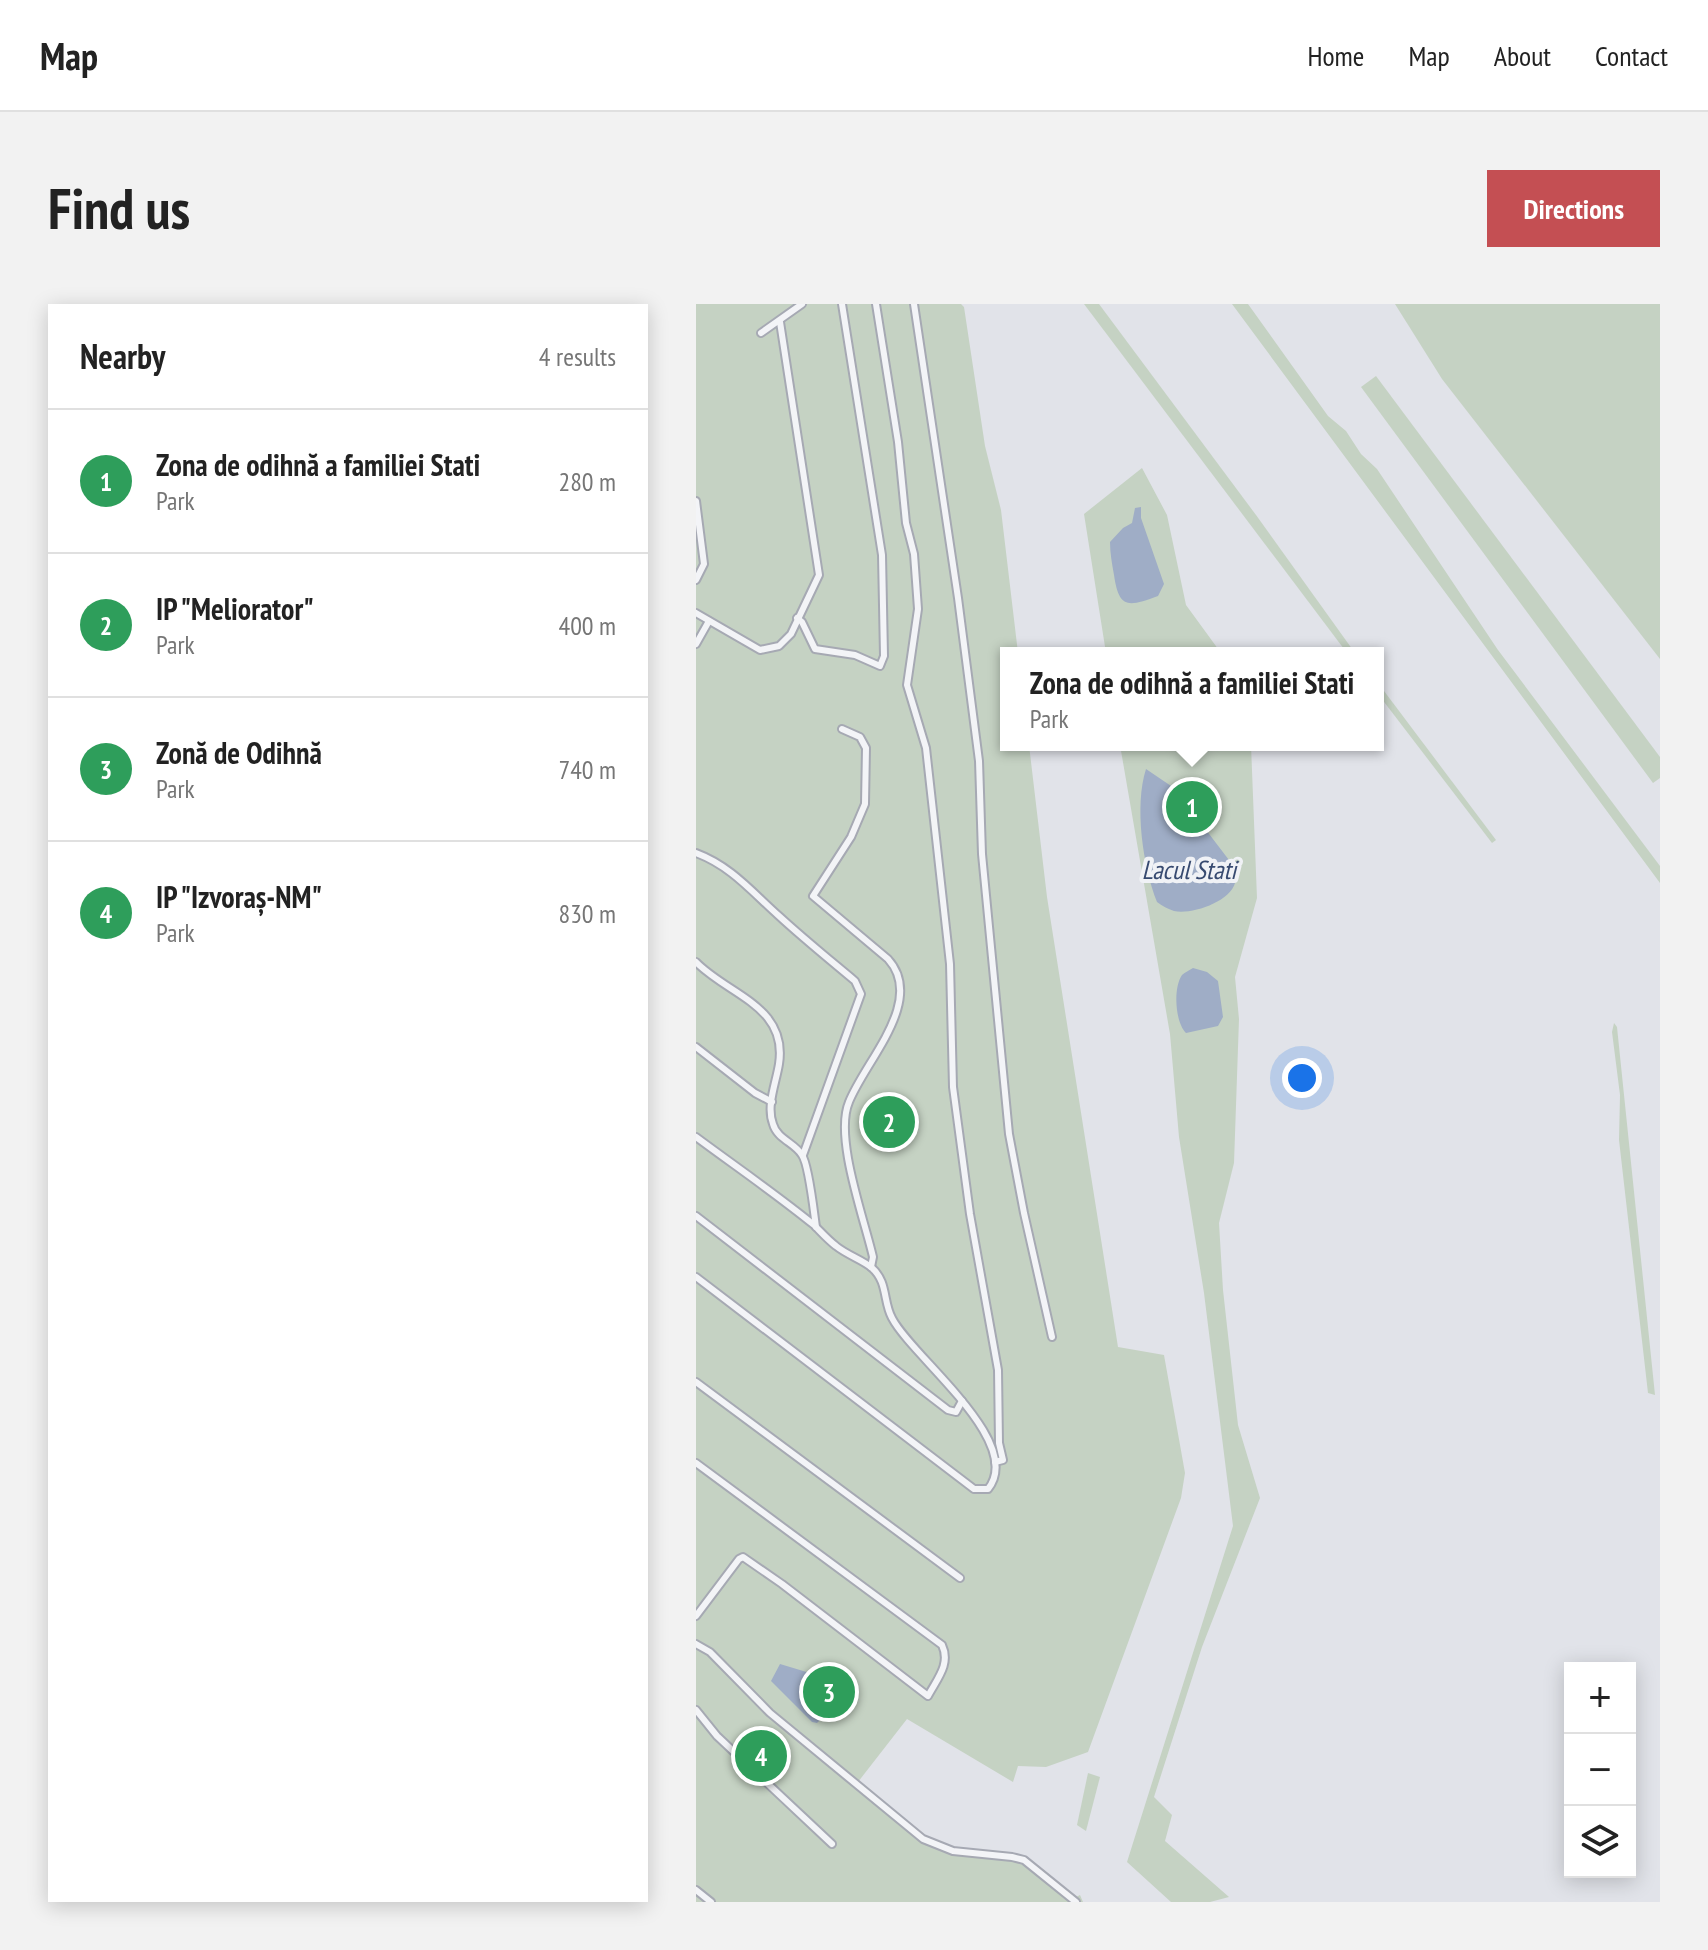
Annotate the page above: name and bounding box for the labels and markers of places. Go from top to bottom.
pin: 1 [1166,777,1218,837]
pin: 2 [863,1092,915,1152]
pin: 3 [803,1662,855,1722]
pin: 4 [735,1726,787,1786]

